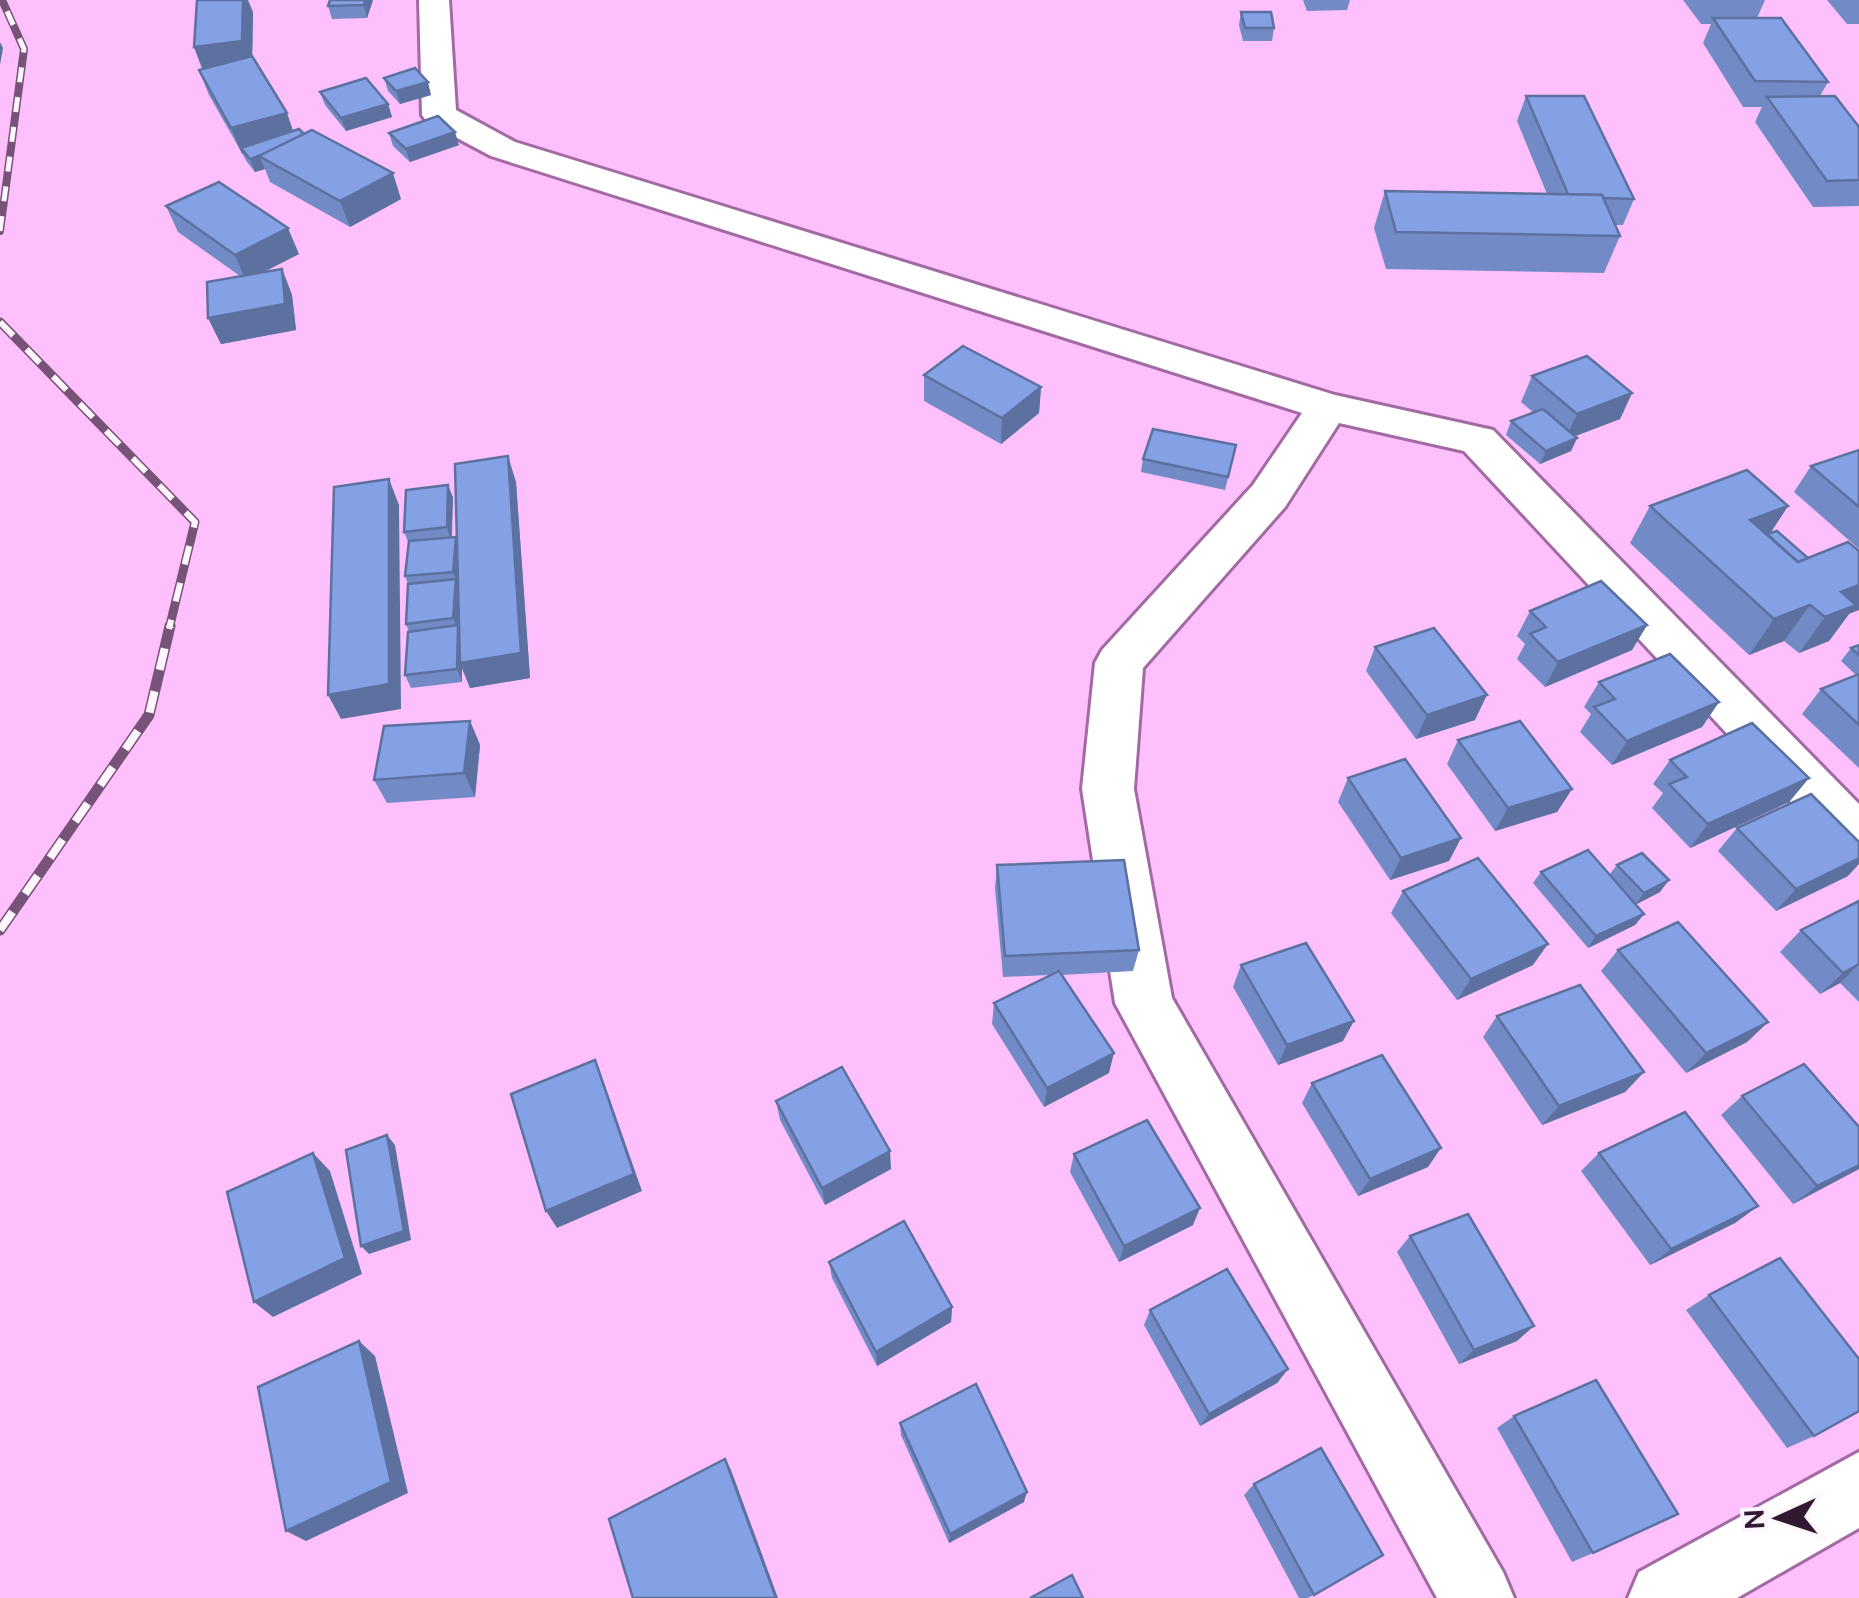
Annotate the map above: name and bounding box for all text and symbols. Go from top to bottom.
north arrow [1729,1468,1829,1568]
text: N [1738,1508,1770,1531]

